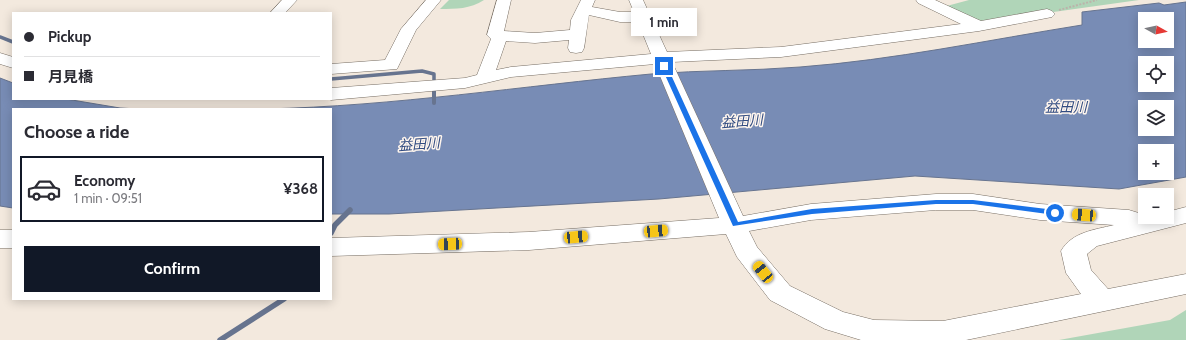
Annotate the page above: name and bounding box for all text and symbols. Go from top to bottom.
callout: 1 min [631,8,697,36]
north arrow [1138,12,1174,48]
map controls [1138,12,1174,224]
text: 1 min [649,14,679,30]
text: Pickup [48,28,91,46]
button: locate [1138,56,1174,92]
route end [655,57,673,75]
text: 月見橋 [48,68,93,86]
water label: 益田川 [1045,98,1089,116]
button: layers [1138,100,1174,136]
water label: 益田川 [720,110,766,131]
text: Choose a ride [24,121,129,143]
water label: 益田川 [397,133,443,154]
button: + [1138,144,1174,180]
icon: car [26,171,62,207]
text: Economy [74,172,135,190]
text: ¥368 [283,180,318,198]
button: − [1138,188,1174,224]
text: 1 min · 09:51 [74,190,142,206]
route start [1046,204,1064,222]
car [1072,208,1096,222]
car [644,224,668,238]
car [564,230,588,244]
car [438,238,462,250]
button: Confirm [24,246,320,292]
car [751,259,775,285]

